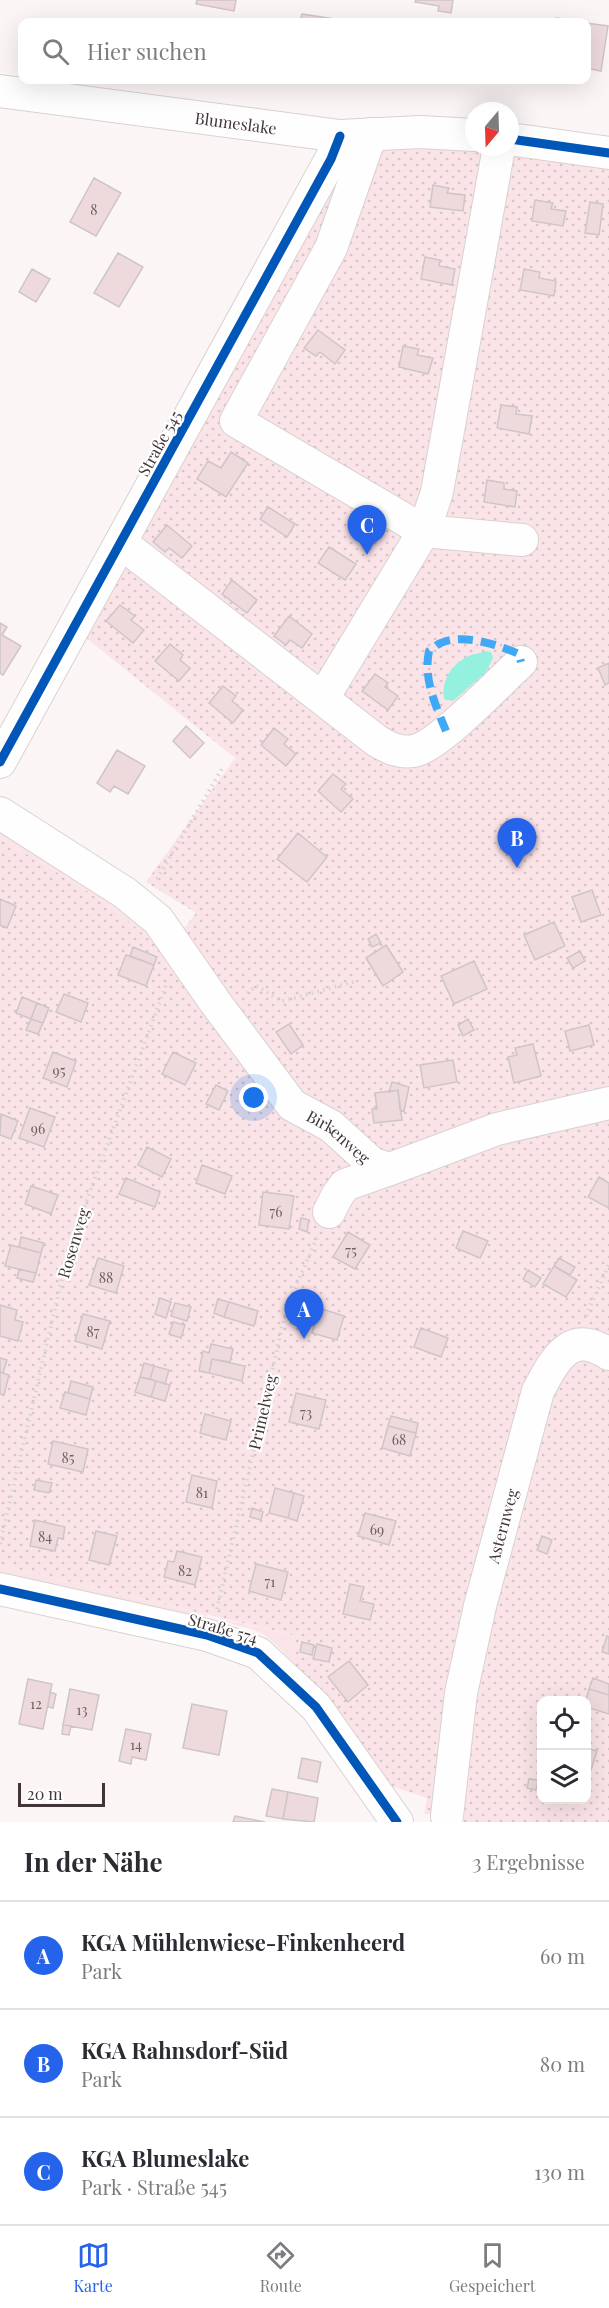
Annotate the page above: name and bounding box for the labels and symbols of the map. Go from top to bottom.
north arrow [465,102,519,156]
street label: Blumeslake [194,106,278,138]
house number: 8 [90,200,98,219]
street label: Straße 545 [132,406,186,480]
pin: C [348,506,386,555]
pin: B [498,818,536,868]
house number: 95 [53,1061,66,1080]
your location [239,1083,268,1112]
street label: Birkenweg [303,1105,376,1168]
house number: 96 [31,1119,45,1138]
house number: 76 [270,1202,282,1221]
street label: Rosenweg [52,1205,94,1281]
house number: 75 [345,1241,357,1260]
house number: 88 [99,1268,113,1287]
pin: A [284,1290,324,1339]
house number: 87 [87,1322,100,1341]
street label: Primelweg [243,1372,281,1452]
house number: 73 [300,1403,312,1422]
house number: 68 [392,1430,406,1449]
house number: 85 [61,1448,75,1467]
house number: 81 [196,1483,208,1502]
street label: Asternweg [481,1486,522,1566]
house number: 69 [370,1520,384,1539]
house number: 84 [38,1527,52,1546]
house number: 82 [178,1561,192,1580]
house number: 71 [265,1572,275,1591]
street label: Straße 574 [186,1608,260,1648]
house number: 12 [30,1694,42,1713]
house number: 13 [76,1700,88,1719]
house number: 14 [130,1735,142,1754]
scale bar [18,1780,105,1808]

